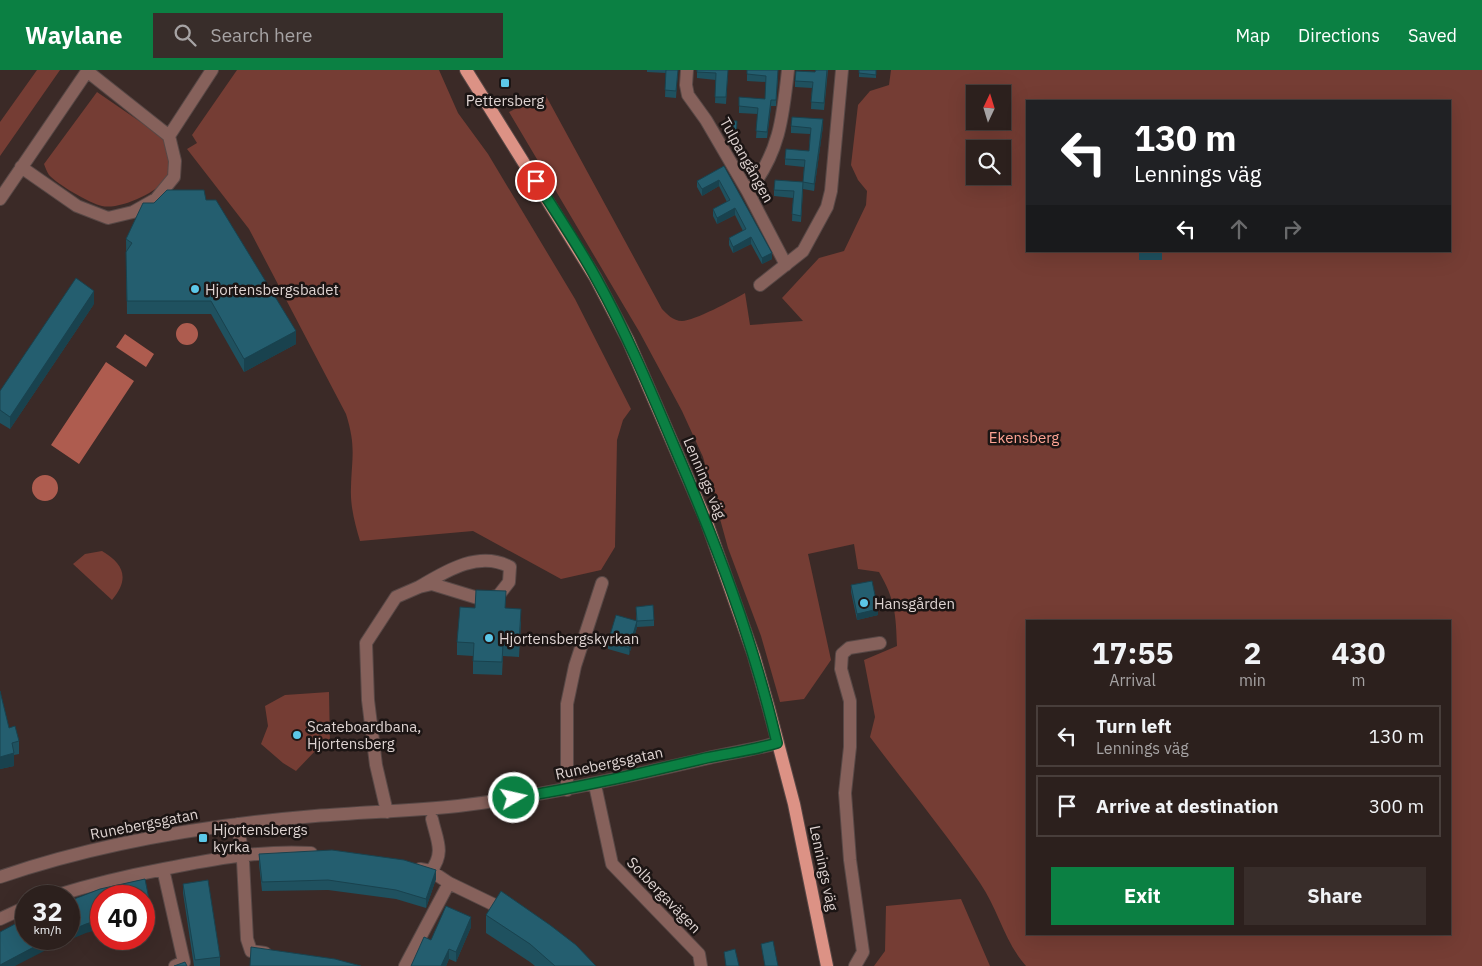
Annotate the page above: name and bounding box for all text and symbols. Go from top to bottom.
search box [153,13,503,58]
text: Waylane [25,19,123,51]
icon: search [171,21,199,49]
text: Search here [211,23,312,47]
text: Map [1235,24,1270,47]
text: Directions [1298,24,1380,47]
text: Saved [1408,24,1457,47]
marker: Pettersberg [499,77,511,89]
north arrow [966,85,1011,130]
map controls [966,85,1011,185]
place label: Pettersberg [466,91,544,110]
street label: Tulpangången [716,114,778,206]
text: 130 m [1134,115,1237,161]
icon: left [1051,120,1116,185]
button: search [966,140,1011,185]
text: Lennings väg [1134,159,1261,188]
pin [515,160,557,202]
icon: arrive [522,167,550,195]
icon: left [1172,215,1200,243]
icon: ahead [1225,215,1253,243]
icon: right [1278,215,1306,243]
place label: Hjortensbergsbadet [205,280,339,299]
marker: Hjortensbergsbadet [189,283,201,295]
park label: Ekensberg [989,428,1059,447]
street label: Lennings väg [679,434,731,522]
place label: Hansgården [874,594,955,613]
marker: Hansgården [858,597,870,609]
place label: Hjortensbergskyrkan [499,629,639,648]
marker: Hjortensbergskyrkan [483,632,495,644]
text: 17:55 [1092,633,1173,672]
text: 2 [1243,633,1261,672]
text: 430 [1331,633,1385,672]
text: Arrival [1109,670,1156,690]
text: min [1239,670,1266,690]
text: m [1351,670,1365,690]
text: Turn left [1096,714,1172,738]
place label: Scateboardbana, Hjortensberg [307,717,421,753]
icon: left [1053,722,1081,750]
text: 130 m [1369,724,1424,748]
marker: Scateboardbana, Hjortensberg [291,729,303,741]
text: Lennings väg [1096,738,1189,758]
street label: Runebergsgatan [553,742,665,784]
position arrow [487,771,539,823]
icon: arrive [1053,792,1081,820]
text: Arrive at destination [1096,794,1279,818]
text: 300 m [1369,794,1424,818]
street label: Runebergsgatan [88,804,200,844]
place label: Hjortensbergs kyrka [213,820,308,856]
street label: Lennings väg [806,824,842,913]
marker: Hjortensbergs kyrka [197,832,209,844]
street label: Solbergavägen [623,853,705,937]
button: Exit [1051,867,1234,925]
button: Share [1244,867,1426,925]
speed limit sign: 40 [90,885,155,950]
text: 32 [32,895,63,928]
text: km/h [33,922,62,937]

